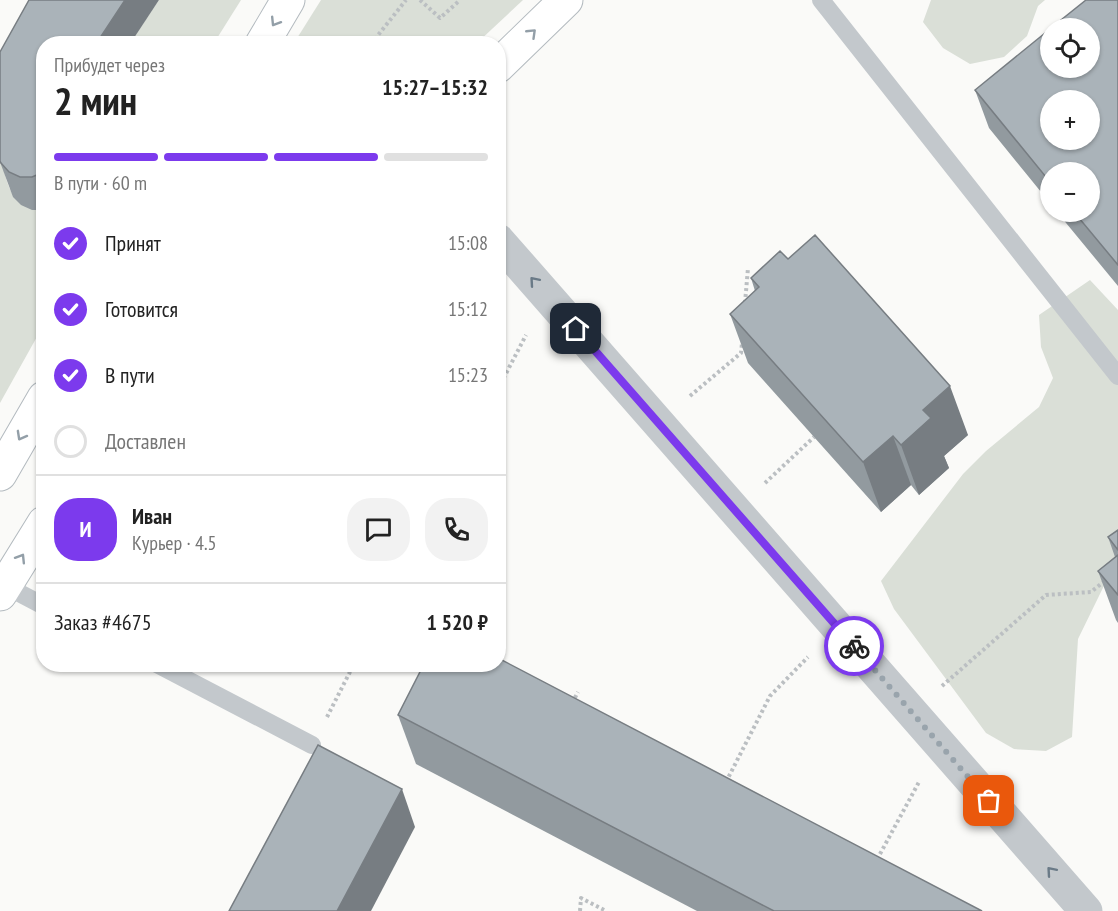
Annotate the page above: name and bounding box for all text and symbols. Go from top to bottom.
one-way arrow [271,16,283,26]
map controls [1040,18,1100,222]
button: locate [1040,18,1100,78]
one-way arrow [526,29,536,40]
text: Прибудет через [54,52,165,78]
text: 15:27–15:32 [382,73,488,101]
text: 2 мин [54,75,137,126]
button: + [1040,90,1100,150]
button: − [1040,162,1100,222]
text: В пути · 60 m [54,170,147,196]
icon: check [54,227,87,260]
text: Принят [105,229,161,257]
text: 15:08 [448,230,488,256]
one-way arrow [530,277,541,288]
icon: check [54,293,87,326]
text: Готовится [105,295,178,323]
text: 15:12 [448,296,488,322]
pin [550,303,601,354]
icon: home [559,312,592,345]
icon: check [54,359,87,392]
text: В пути [105,361,155,389]
text: 15:23 [448,362,488,388]
text: Доставлен [105,427,186,455]
one-way arrow [17,430,28,440]
button: chat [347,498,410,561]
button: phone [425,498,488,561]
text: Иван [132,502,172,530]
text: И [79,515,92,543]
text: Курьер · 4.5 [132,530,217,556]
one-way arrow [14,554,26,564]
text: Заказ #4675 [54,608,152,636]
text: 1 520 ₽ [426,608,488,636]
courier [824,616,884,676]
icon: bike [838,630,871,663]
pin [963,775,1014,826]
icon: bag [972,784,1005,817]
one-way arrow [1047,867,1058,878]

